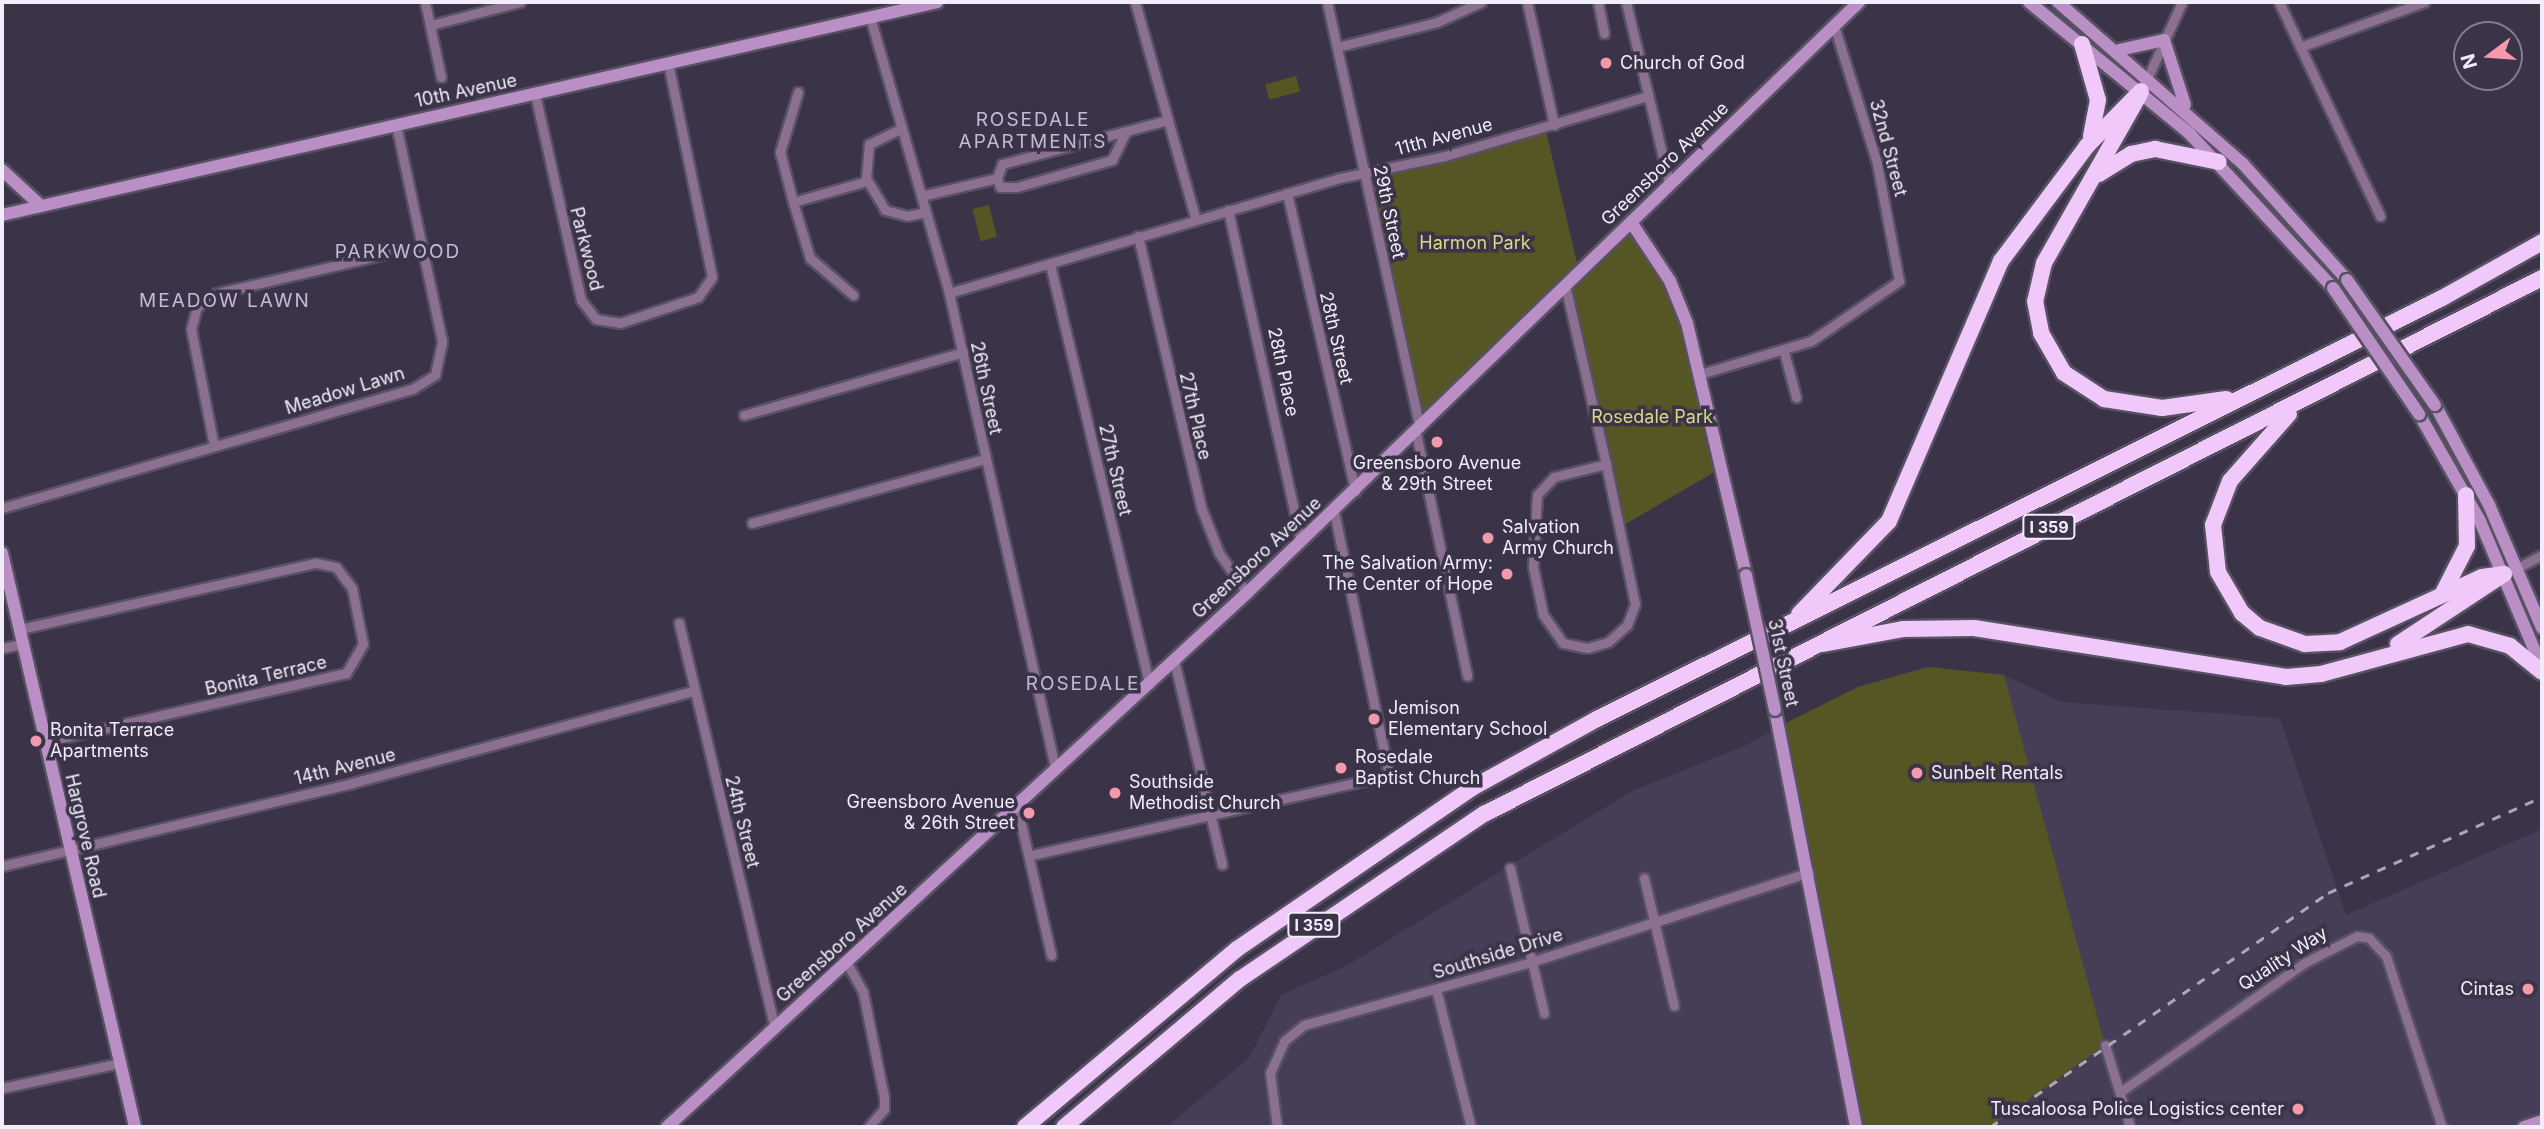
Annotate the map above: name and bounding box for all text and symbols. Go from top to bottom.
north arrow [2453,21,2523,91]
text: N [2456,51,2482,72]
place label: Church of God [1620,52,1745,74]
marker: Church of God [1598,55,1614,71]
street label: 10th Avenue [413,70,519,112]
street label: 32nd Street [1865,97,1911,199]
street label: Greensboro Avenue [1597,98,1733,230]
district label: ROSEDALE APARTMENTS [960,109,1106,153]
street label: 11th Avenue [1393,114,1495,160]
street label: 29th Street [1369,163,1409,261]
street label: Parkwood [565,205,607,293]
park label: Harmon Park [1419,232,1531,254]
district label: PARKWOOD [336,241,460,263]
district label: MEADOW LAWN [140,290,310,312]
street label: 28th Street [1315,290,1357,386]
street label: 28th Place [1263,326,1303,418]
street label: 26th Street [966,340,1006,436]
street label: Meadow Lawn [283,363,407,419]
street label: 27th Place [1174,370,1216,462]
park label: Rosedale Park [1591,406,1713,428]
street label: 27th Street [1094,422,1136,518]
marker: Greensboro Avenue & 29th Street [1429,434,1445,450]
place label: Greensboro Avenue & 29th Street [1353,453,1521,496]
street label: Greensboro Avenue [1188,493,1326,623]
road number: I 359 [2021,514,2077,540]
place label: Salvation Army Church [1502,517,1614,560]
marker: Salvation Army Church [1480,530,1496,546]
place label: The Salvation Army: The Center of Hope [1322,553,1493,596]
marker: The Salvation Army: The Center of Hope [1499,566,1515,582]
street label: 31st Street [1763,617,1803,709]
street label: Bonita Terrace [203,652,329,700]
district label: ROSEDALE [1027,673,1139,695]
place label: Jemison Elementary School [1388,698,1547,740]
marker: Jemison Elementary School [1366,711,1382,727]
place label: Bonita Terrace Apartments [50,720,174,762]
marker: Bonita Terrace Apartments [28,733,44,749]
street label: 14th Avenue [292,744,398,790]
place label: Rosedale Baptist Church [1355,747,1480,790]
marker: Rosedale Baptist Church [1333,760,1349,776]
place label: Sunbelt Rentals [1931,762,2063,784]
marker: Sunbelt Rentals [1909,765,1925,781]
street label: Hargrove Road [60,772,110,900]
place label: Southside Methodist Church [1129,772,1281,814]
street label: 24th Street [720,773,764,871]
marker: Southside Methodist Church [1107,785,1123,801]
place label: Greensboro Avenue & 26th Street [847,792,1015,834]
marker: Greensboro Avenue & 26th Street [1021,805,1037,821]
street label: Greensboro Avenue [772,879,912,1007]
road number: I 359 [1286,912,1342,937]
street label: Quality Way [2235,922,2331,996]
street label: Southside Drive [1430,924,1566,984]
place label: Cintas [2460,978,2514,1000]
marker: Cintas [2520,981,2536,997]
place label: Tuscaloosa Police Logistics center [1990,1098,2284,1120]
marker: Tuscaloosa Police Logistics center [2290,1101,2306,1117]

